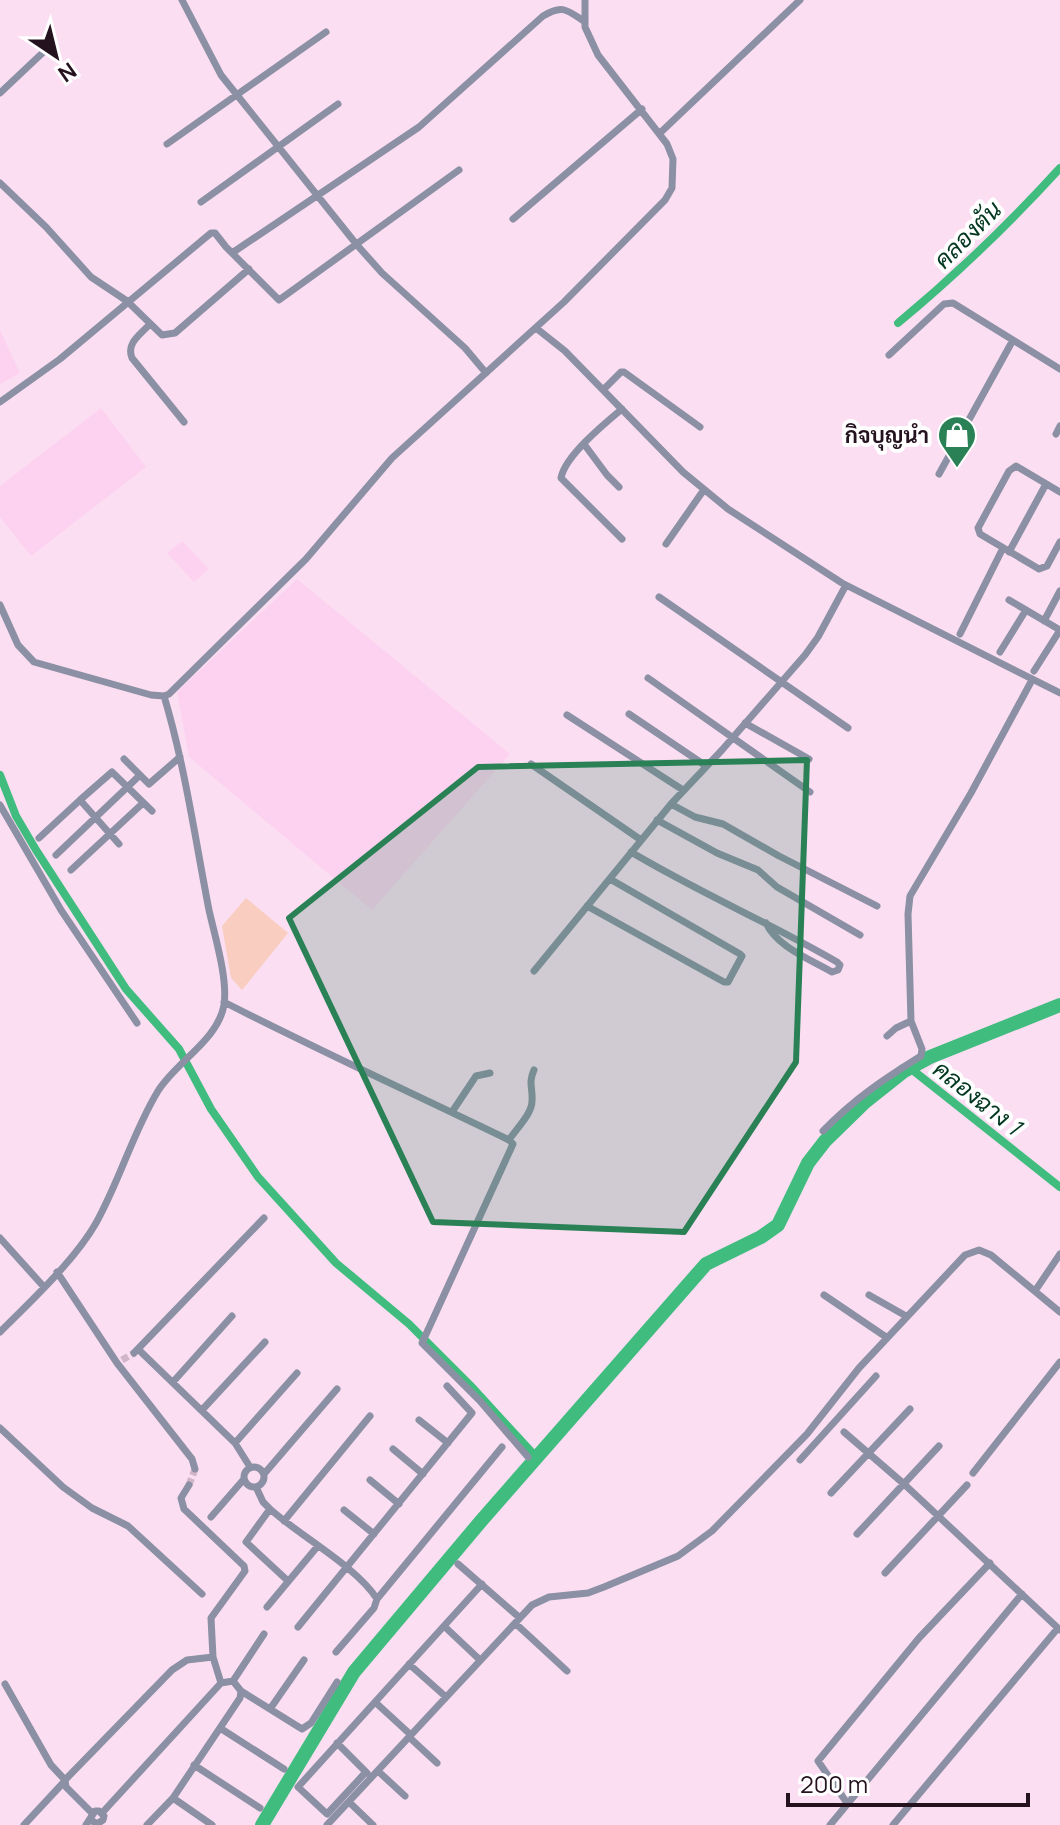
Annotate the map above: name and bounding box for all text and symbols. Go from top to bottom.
north arrow [16,16,96,96]
text: N [52,56,83,89]
water label: คลองตัน [926,193,1008,275]
shop icon: กิจบุญนำ [936,414,978,469]
place label: กิจบุญนำ [845,420,929,451]
water label: คลองฉาง 1 [927,1052,1030,1143]
scale bar [788,1757,1028,1807]
text: 200 m [800,1767,868,1800]

